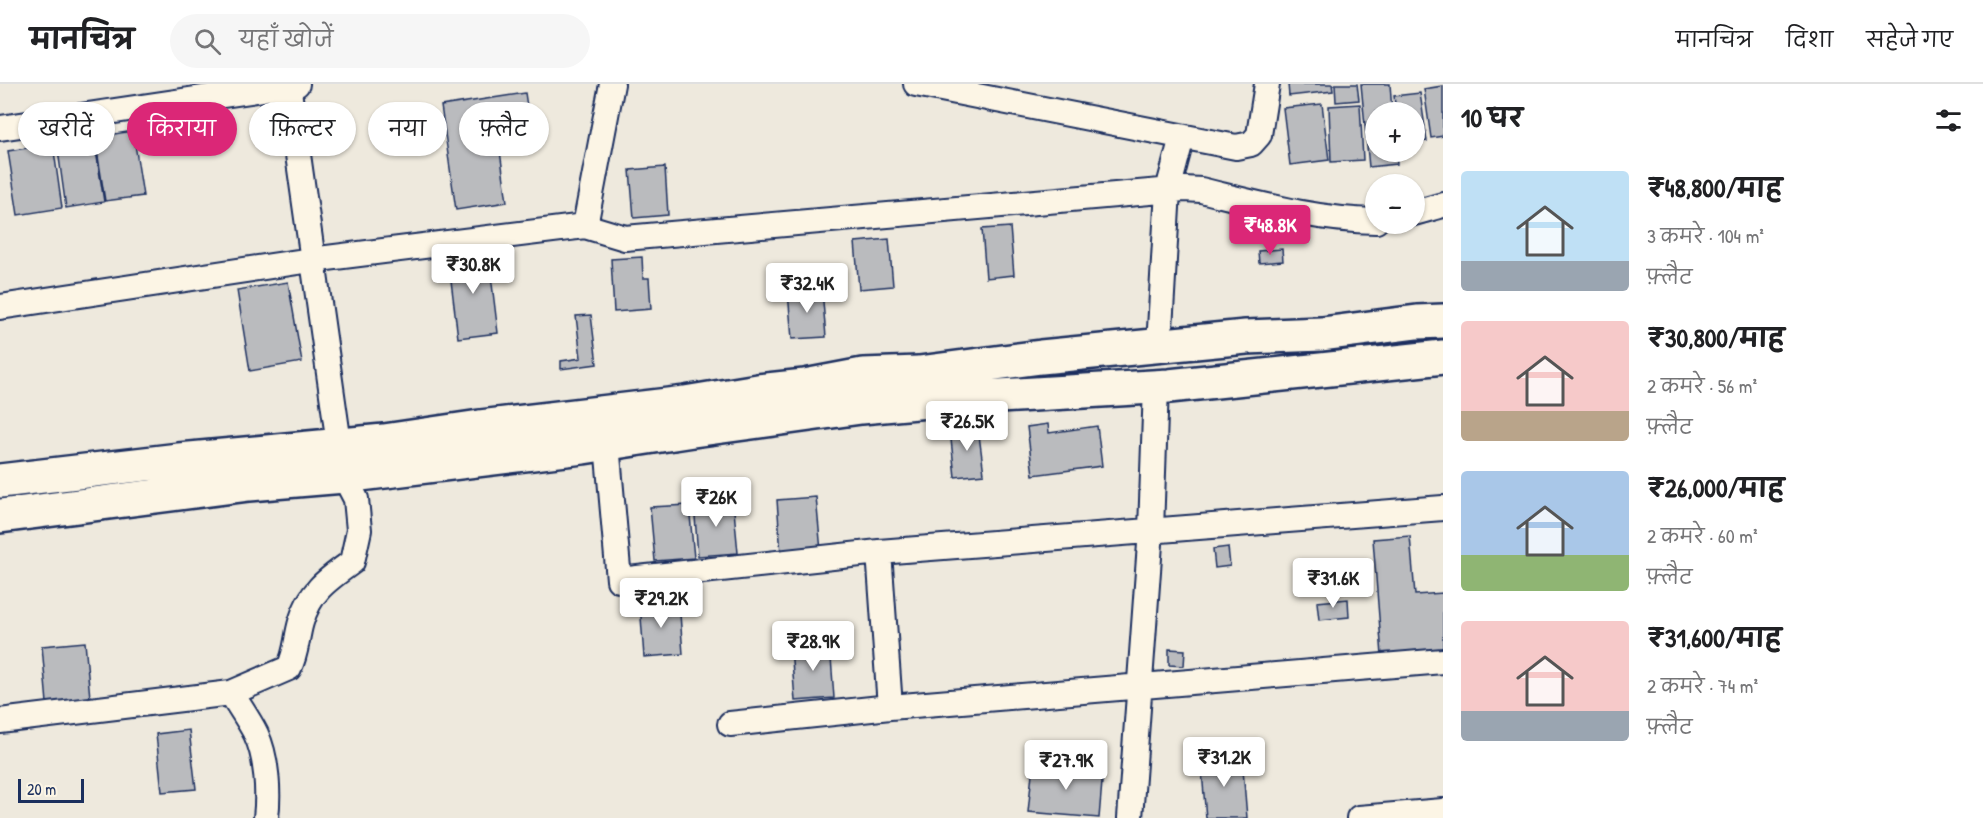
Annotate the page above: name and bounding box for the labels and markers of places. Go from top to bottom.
pin: ₹48.8K [1221,205,1319,256]
pin: ₹30.8K [424,244,522,295]
pin: ₹32.4K [758,263,856,314]
pin: ₹26.5K [918,401,1016,452]
pin: ₹26K [680,477,752,528]
pin: ₹31.6K [1284,558,1382,609]
pin: ₹29.2K [612,578,710,629]
pin: ₹28.9K [764,621,862,672]
pin: ₹31.2K [1175,737,1273,788]
pin: ₹27.9K [1017,740,1115,791]

